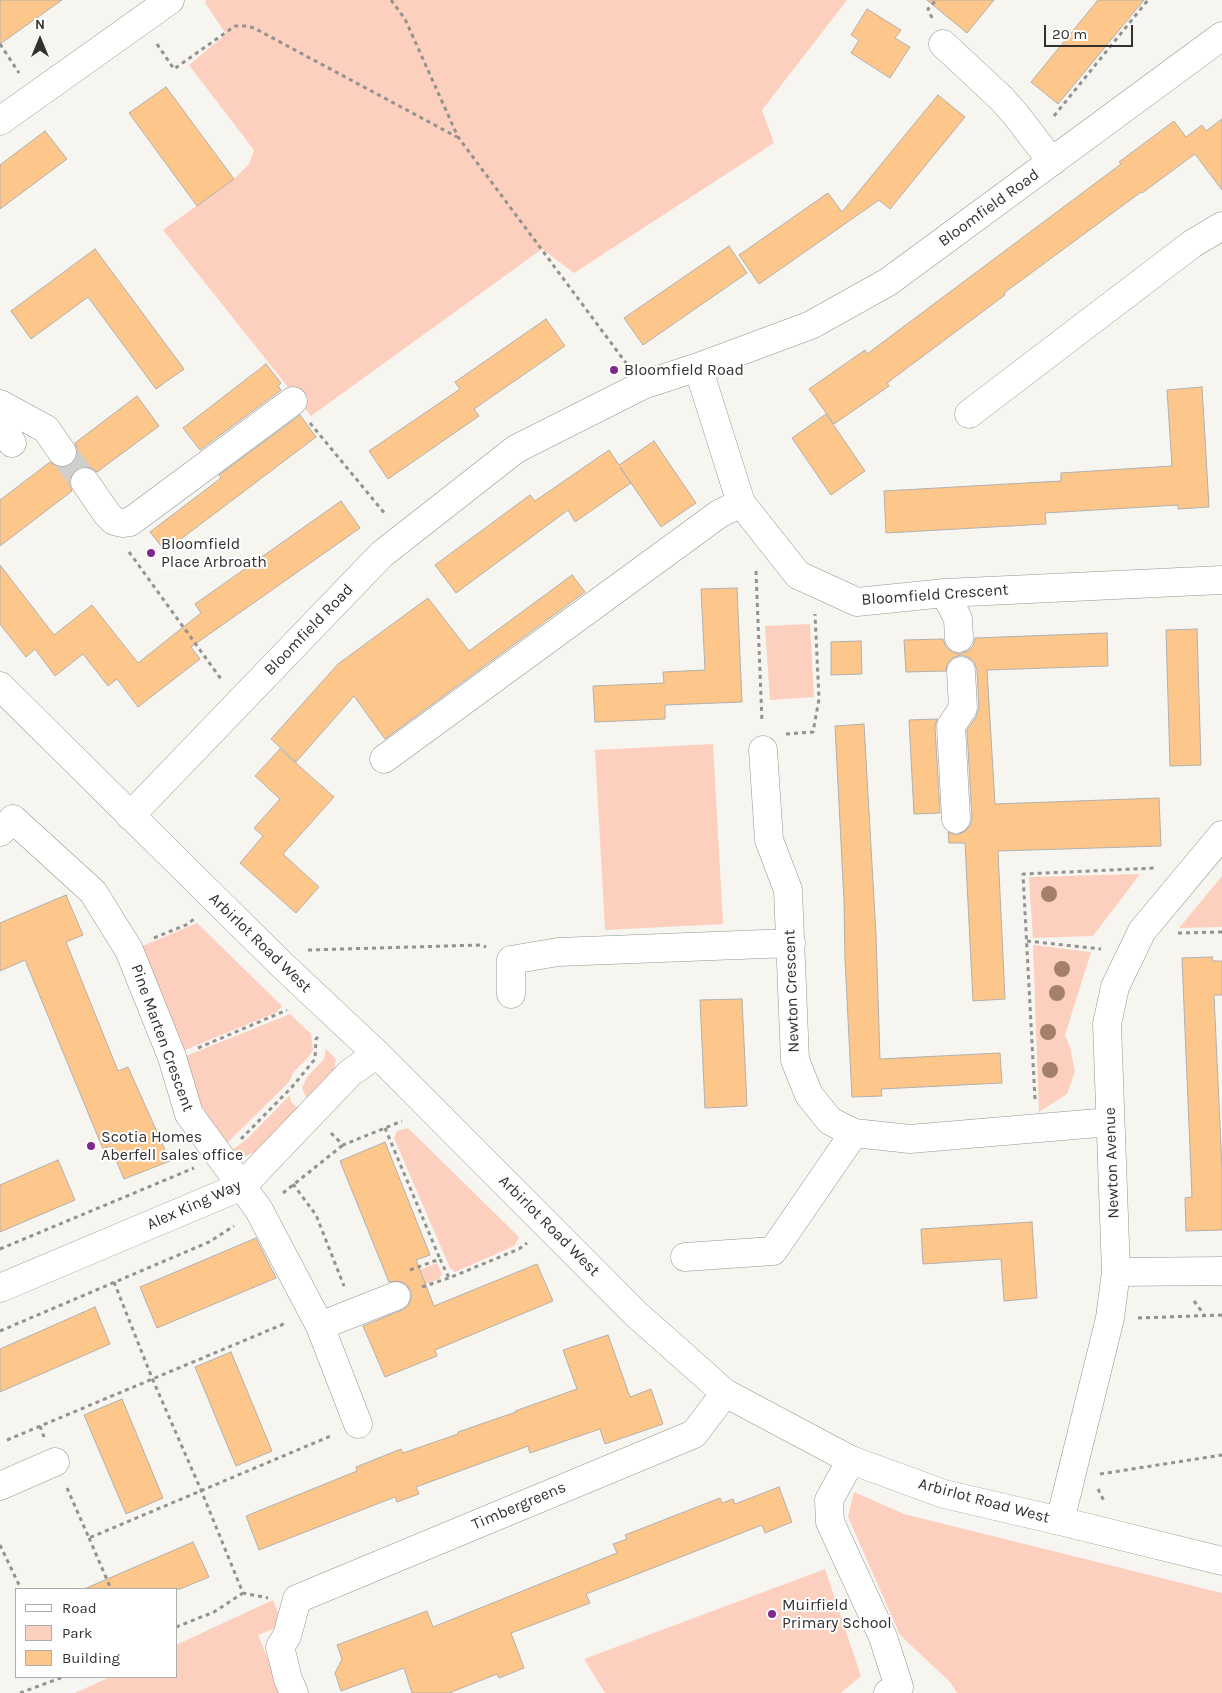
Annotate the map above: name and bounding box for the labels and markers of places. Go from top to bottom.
place label: Bloomfield Road [624,360,744,380]
marker: Bloomfield Road [608,364,620,376]
place label: Bloomfield Place Arbroath [161,534,267,572]
marker: Bloomfield Place Arbroath [145,547,157,559]
place label: Scotia Homes Aberfell sales office [101,1127,243,1165]
marker: Scotia Homes Aberfell sales office [85,1140,97,1152]
place label: Muirfield Primary School [782,1595,892,1633]
marker: Muirfield Primary School [766,1608,778,1620]

